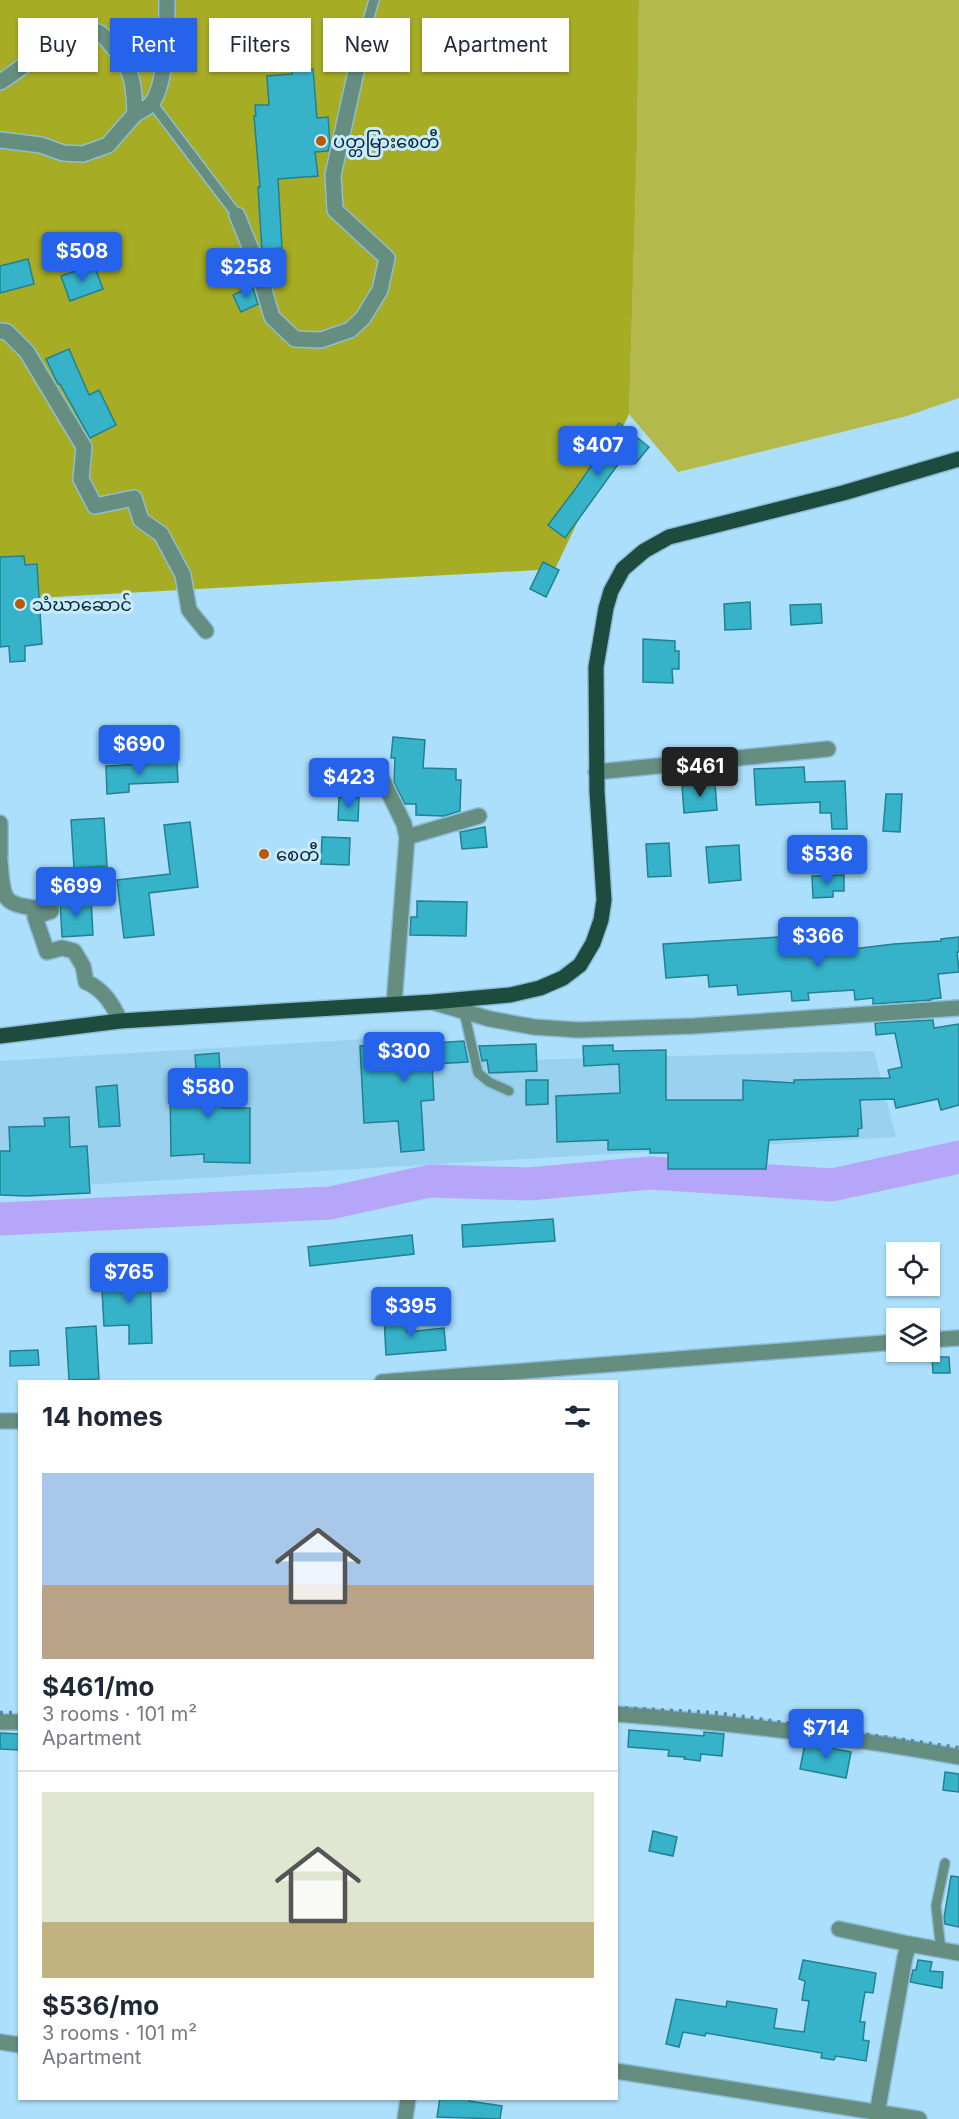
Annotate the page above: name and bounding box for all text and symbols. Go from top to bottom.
chip: Buy [18,18,98,72]
chip: Rent [110,18,197,72]
chip: Filters [209,18,311,72]
chip: New [323,18,410,72]
chip: Apartment [422,18,569,72]
place label: ပတ္တမြားစေတီ [333,128,440,157]
marker: ပတ္တမြားစေတီ [314,134,328,148]
pin: $508 [46,232,118,283]
text: $508 [56,239,108,263]
pin: $258 [210,248,282,299]
text: $258 [220,255,272,279]
pin: $407 [562,426,634,477]
text: $407 [572,433,624,457]
place label: သံဃာဆောင် [32,592,132,615]
marker: သံဃာဆောင် [13,597,27,611]
pin: $690 [103,725,175,776]
text: $690 [113,732,165,756]
pin: $461 [664,747,736,798]
text: $461 [676,754,724,778]
pin: $423 [313,758,385,809]
text: $423 [323,765,375,789]
pin: $536 [791,835,863,886]
place label: စေတီ [276,841,320,865]
text: $536 [801,842,853,866]
marker: စေတီ [257,847,271,861]
pin: $699 [40,867,112,918]
text: $699 [50,874,102,898]
pin: $366 [782,917,854,968]
text: $366 [792,924,844,948]
pin: $300 [368,1032,440,1083]
text: $300 [378,1039,430,1063]
pin: $580 [172,1068,244,1119]
text: $580 [182,1075,234,1099]
map controls [886,1242,940,1362]
button: locate [886,1242,940,1296]
pin: $765 [93,1253,165,1304]
text: $765 [104,1260,154,1284]
pin: $395 [375,1287,447,1338]
text: $395 [385,1294,437,1318]
button: layers [886,1308,940,1362]
icon: filters [561,1400,594,1433]
text: 14 homes [42,1401,163,1432]
icon: home [264,1512,372,1620]
text: $461/mo [42,1671,154,1702]
text: 3 rooms · 101 m² [42,1702,197,1726]
pin: $714 [790,1709,862,1760]
text: $714 [803,1716,849,1740]
text: Apartment [42,1726,141,1750]
icon: home [264,1831,372,1939]
text: $536/mo [42,1990,159,2021]
text: 3 rooms · 101 m² [42,2021,197,2045]
text: Apartment [42,2045,141,2069]

